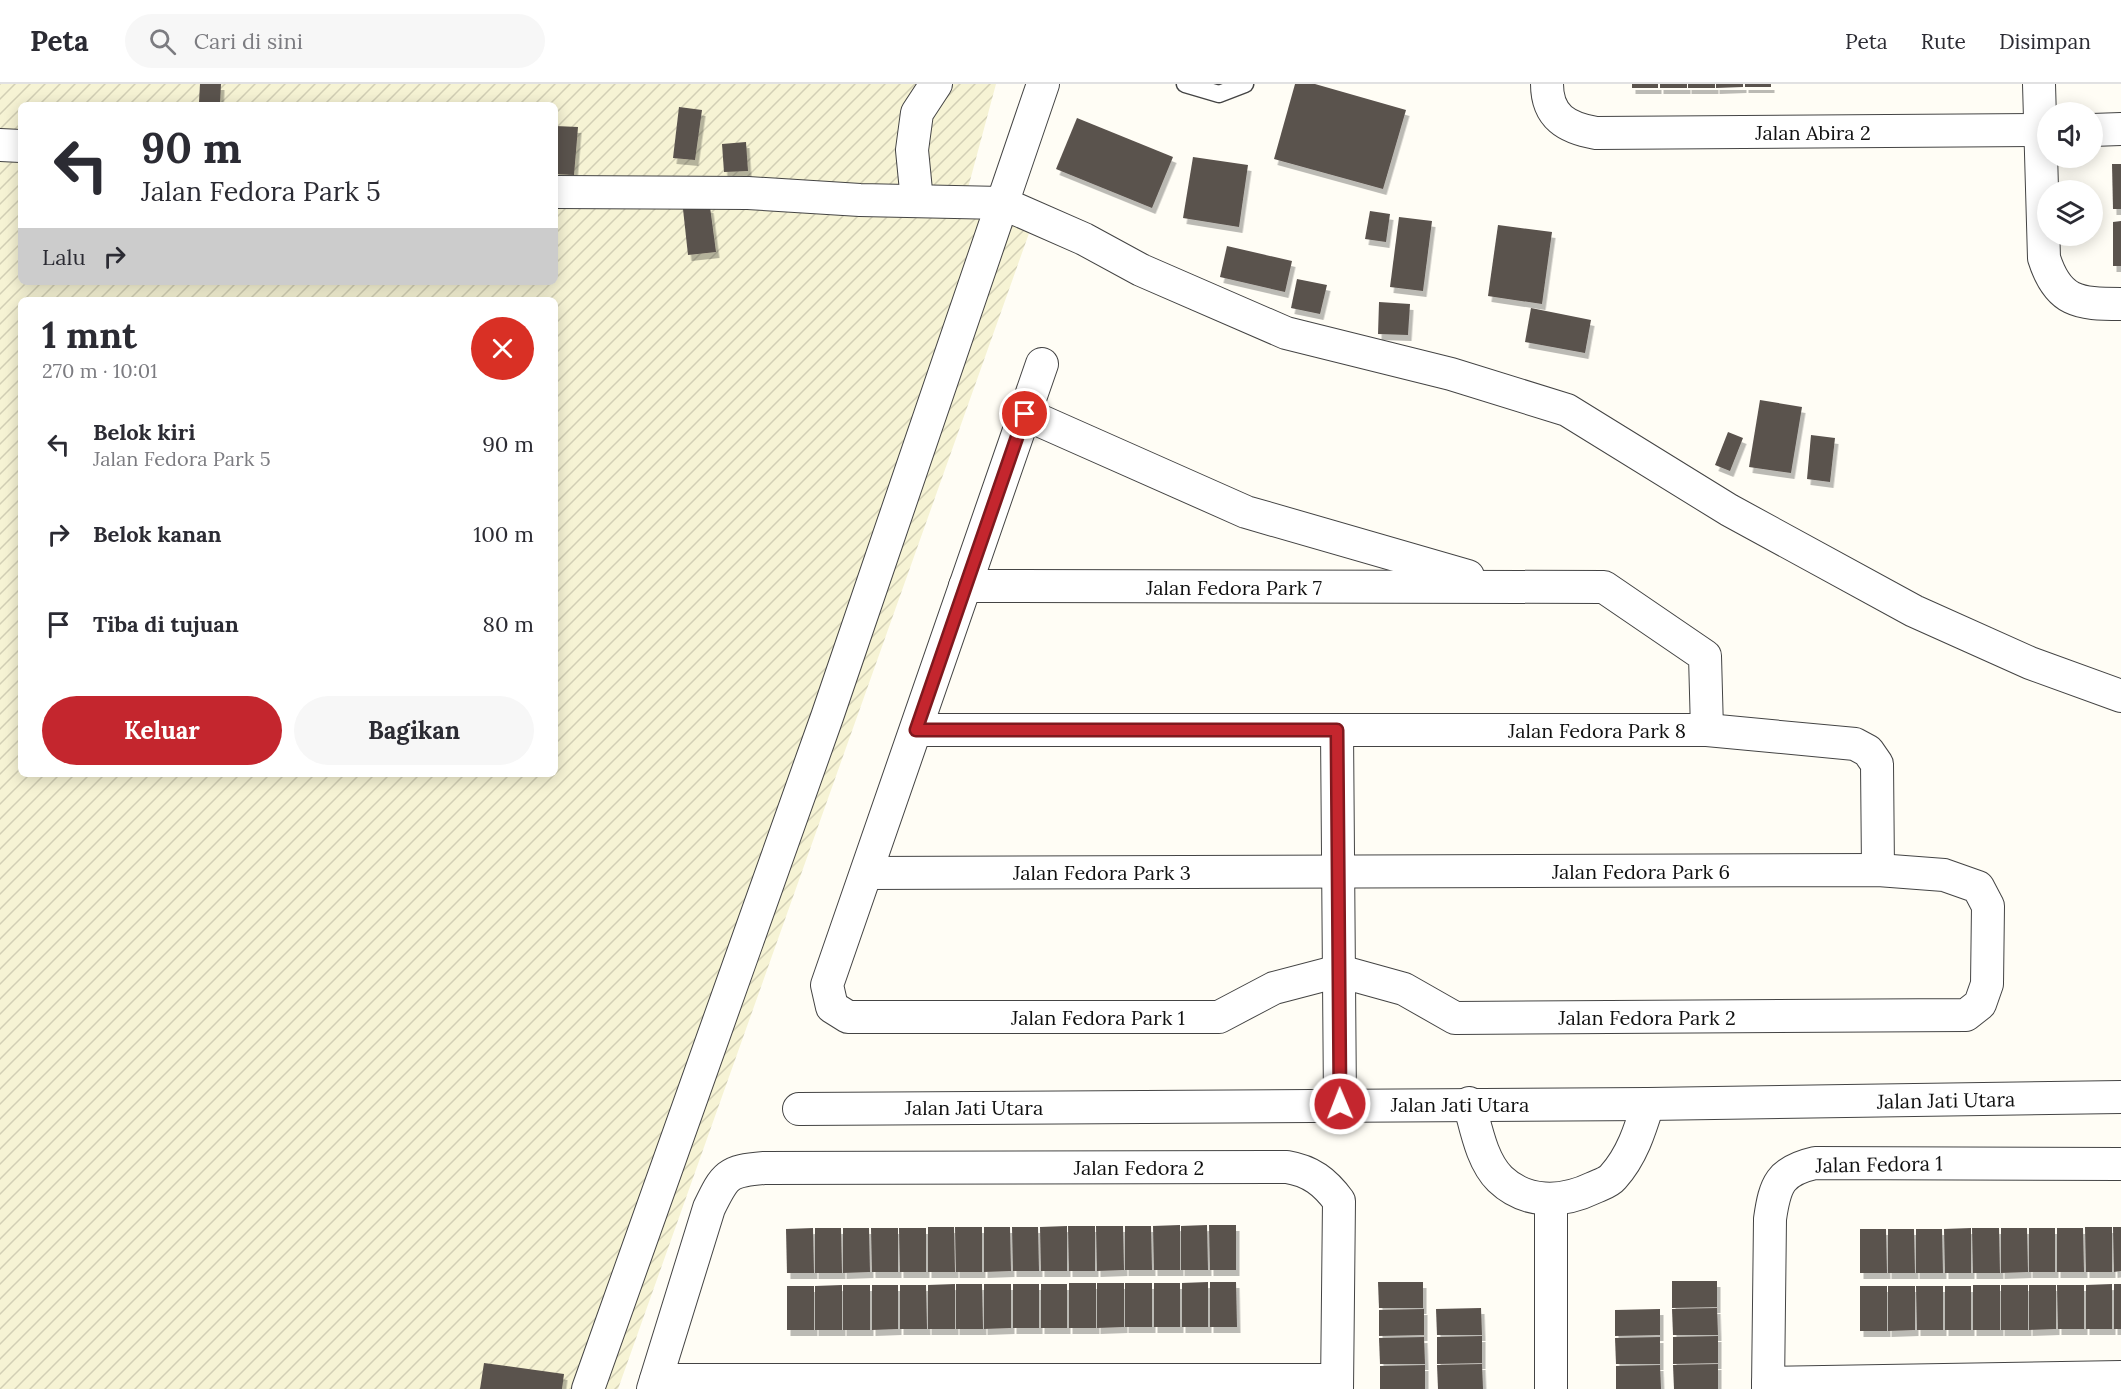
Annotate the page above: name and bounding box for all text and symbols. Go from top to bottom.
search box [125,14,545,68]
text: Peta [30,23,89,59]
icon: search [146,25,179,58]
text: Cari di sini [194,27,303,55]
text: Peta [1845,28,1888,55]
text: Rute [1921,28,1966,55]
text: Disimpan [1999,28,2091,55]
map controls [2037,102,2103,246]
button: sound [2037,102,2103,168]
street label: Jalan Abira 2 [1754,120,1871,145]
text: 90 m [141,121,242,175]
icon: left [42,126,120,204]
text: Jalan Fedora Park 5 [141,174,381,208]
button: layers [2037,180,2103,246]
icon: right [98,240,131,273]
text: Lalu [42,243,86,271]
text: 1 mnt [42,312,137,358]
button: close [471,317,534,380]
text: 270 m · 10:01 [42,358,157,383]
pin [999,388,1050,439]
icon: arrive [1008,397,1041,430]
text: Belok kiri [93,418,195,446]
icon: left [42,428,75,461]
text: 90 m [482,430,534,458]
text: Jalan Fedora Park 5 [93,446,271,471]
icon: right [42,518,75,551]
text: Belok kanan [93,520,222,548]
text: 100 m [473,520,534,548]
street label: Jalan Fedora Park 7 [1145,575,1322,600]
icon: arrive [42,608,75,641]
text: Tiba di tujuan [93,610,239,638]
text: 80 m [483,610,534,638]
button: Keluar [42,696,282,765]
button: Bagikan [294,696,534,765]
street label: Jalan Fedora Park 8 [1507,718,1686,743]
street label: Jalan Fedora Park 6 [1551,859,1730,884]
street label: Jalan Fedora Park 3 [1012,860,1191,885]
street label: Jalan Fedora Park 1 [1010,1005,1185,1030]
street label: Jalan Fedora Park 2 [1557,1005,1736,1030]
position arrow [1308,1072,1372,1136]
street label: Jalan Jati Utara [1876,1086,2015,1114]
street label: Jalan Jati Utara [1390,1092,1529,1117]
street label: Jalan Jati Utara [904,1095,1043,1120]
street label: Jalan Fedora 1 [1814,1150,1943,1178]
street label: Jalan Fedora 2 [1073,1155,1204,1180]

